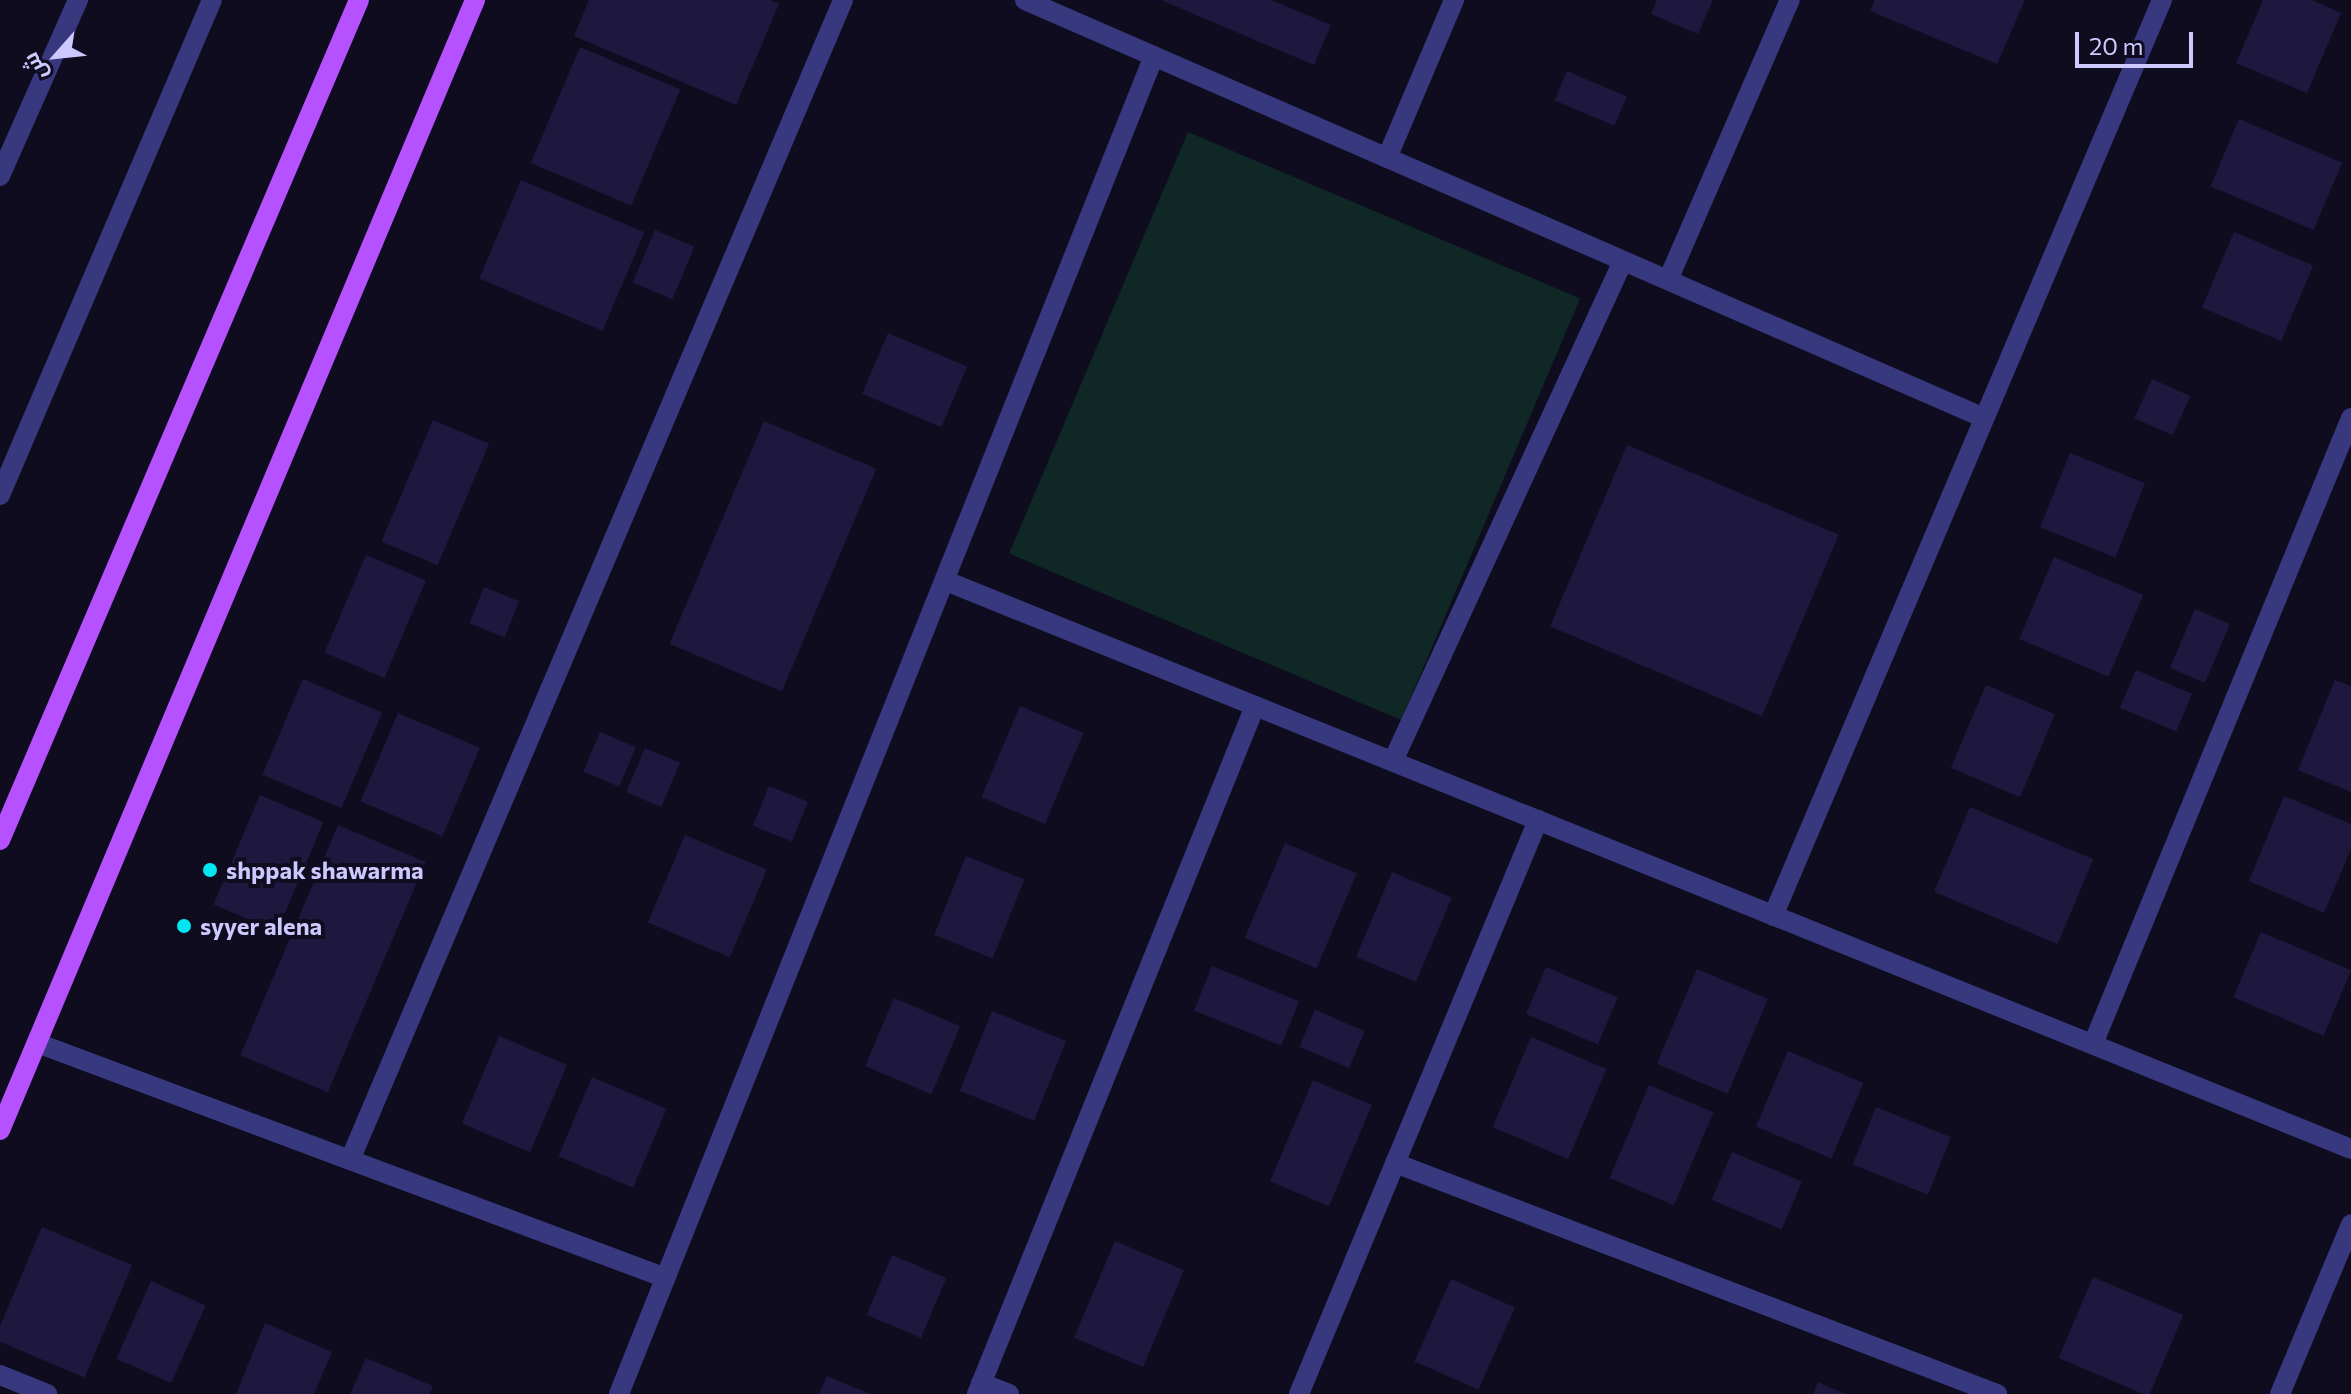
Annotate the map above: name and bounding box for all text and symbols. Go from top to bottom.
north arrow [16,16,96,96]
scale bar [2079,16,2197,66]
text: 20 m [2089,31,2143,60]
text: ش [16,48,53,86]
place label: shppak shawarma [226,856,424,884]
marker: shppak shawarma [201,861,219,879]
place label: syyer alena [200,912,322,940]
marker: syyer alena [175,917,193,935]

